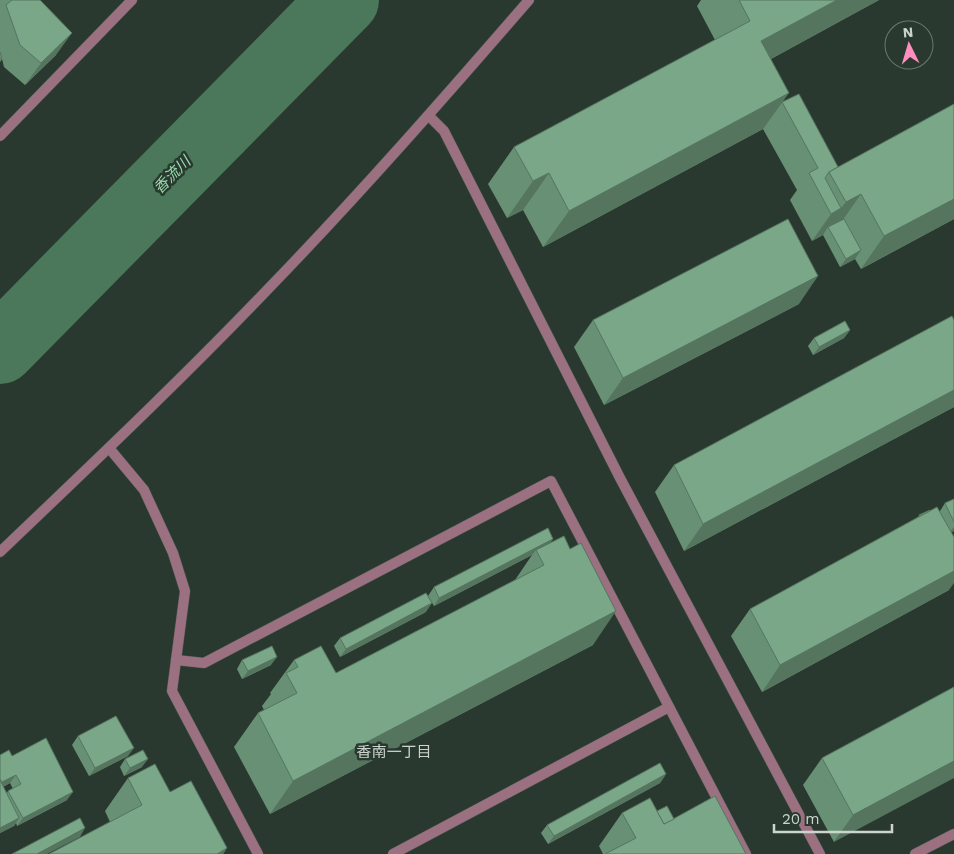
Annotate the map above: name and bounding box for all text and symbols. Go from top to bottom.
north arrow [884,20,934,70]
text: N [902,24,914,40]
water label: 香流川 [150,151,196,197]
district label: 香南一丁目 [356,743,432,761]
scale bar [774,802,892,834]
text: 20 m [782,810,820,828]

